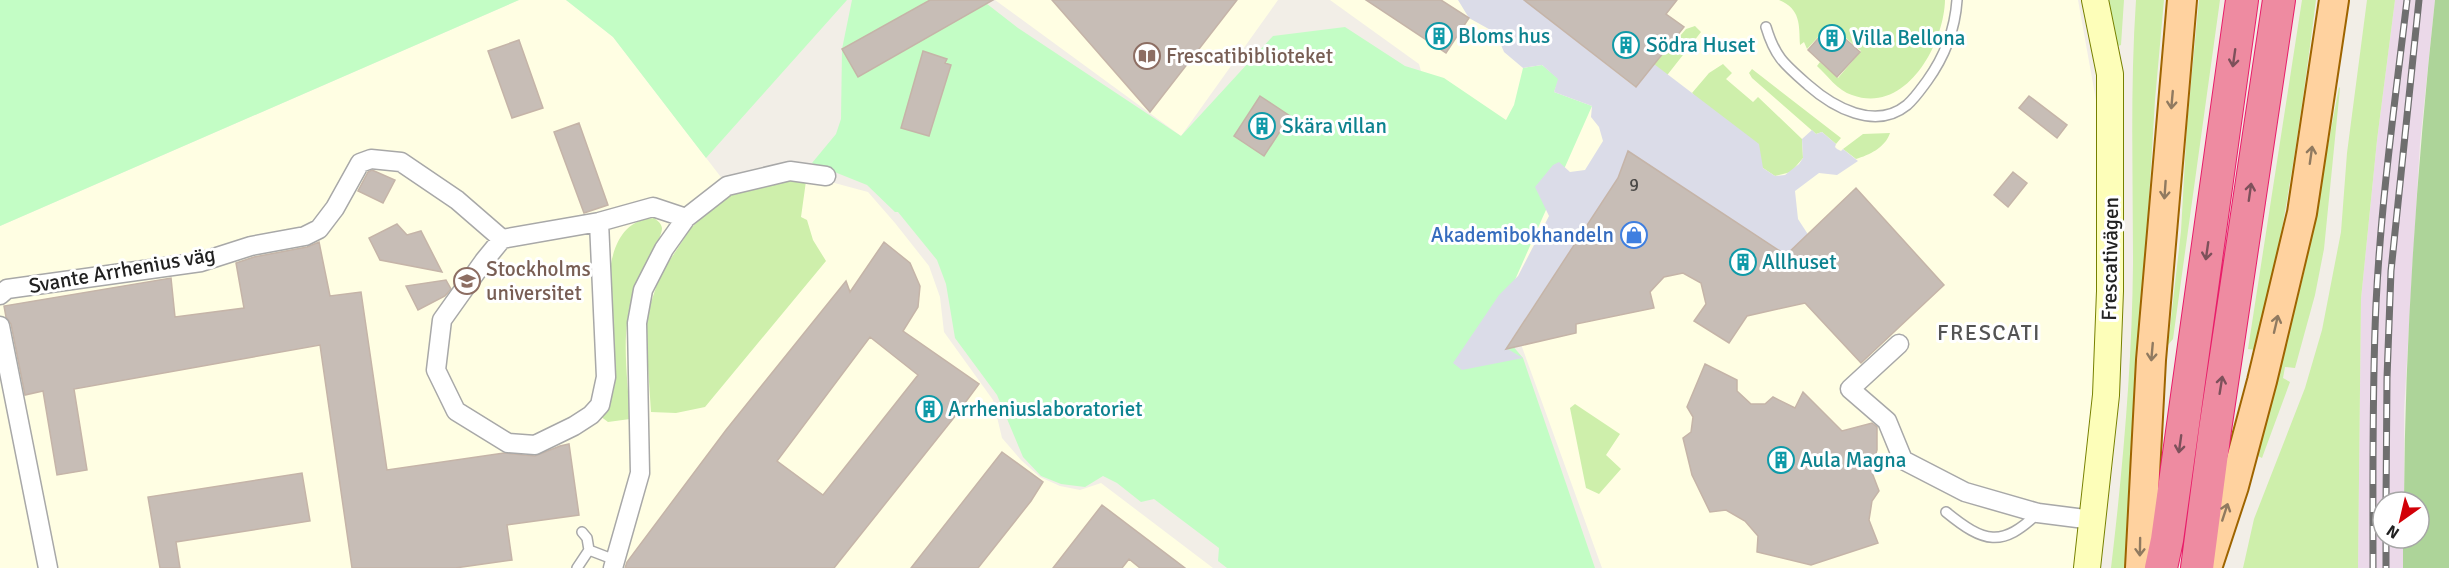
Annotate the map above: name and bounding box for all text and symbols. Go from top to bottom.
building icon: Bloms hus [1424,21,1454,51]
place label: Bloms hus [1458,23,1550,49]
building icon: Villa Bellona [1817,23,1847,53]
place label: Villa Bellona [1852,25,1965,51]
building icon: Södra Huset [1611,30,1641,60]
place label: Södra Huset [1646,32,1755,58]
library icon: Frescatibiblioteket [1132,41,1162,71]
place label: Frescatibiblioteket [1166,43,1333,69]
one-way arrow [2228,47,2239,67]
one-way arrow [2166,90,2177,110]
building icon: Skära villan [1247,111,1277,141]
place label: Skära villan [1282,113,1387,139]
one-way arrow [2305,146,2316,166]
house number: 9 [1629,174,1639,196]
one-way arrow [2160,179,2171,199]
one-way arrow [2245,183,2256,203]
street label: Frescativägen [2096,197,2124,321]
shop icon: Akademibokhandeln [1619,220,1649,250]
place label: Akademibokhandeln [1431,222,1614,248]
street label: Svante Arrhenius väg [27,241,217,299]
one-way arrow [2201,241,2212,260]
building icon: Allhuset [1728,247,1758,277]
place label: Allhuset [1762,249,1837,275]
place label: Stockholms universitet [486,256,591,306]
school or university icon: Stockholms universitet [452,266,482,296]
one-way arrow [2271,315,2283,334]
district label: FRESCATI [1937,319,2041,346]
one-way arrow [2146,342,2157,361]
one-way arrow [2216,376,2227,395]
building icon: Arrheniuslaboratoriet [914,394,944,424]
place label: Arrheniuslaboratoriet [948,396,1143,422]
one-way arrow [2174,434,2185,454]
building icon: Aula Magna [1766,445,1796,475]
place label: Aula Magna [1800,447,1906,473]
north arrow [2371,490,2431,550]
one-way arrow [2221,504,2232,522]
text: N [2383,520,2403,543]
one-way arrow [2134,536,2146,556]

